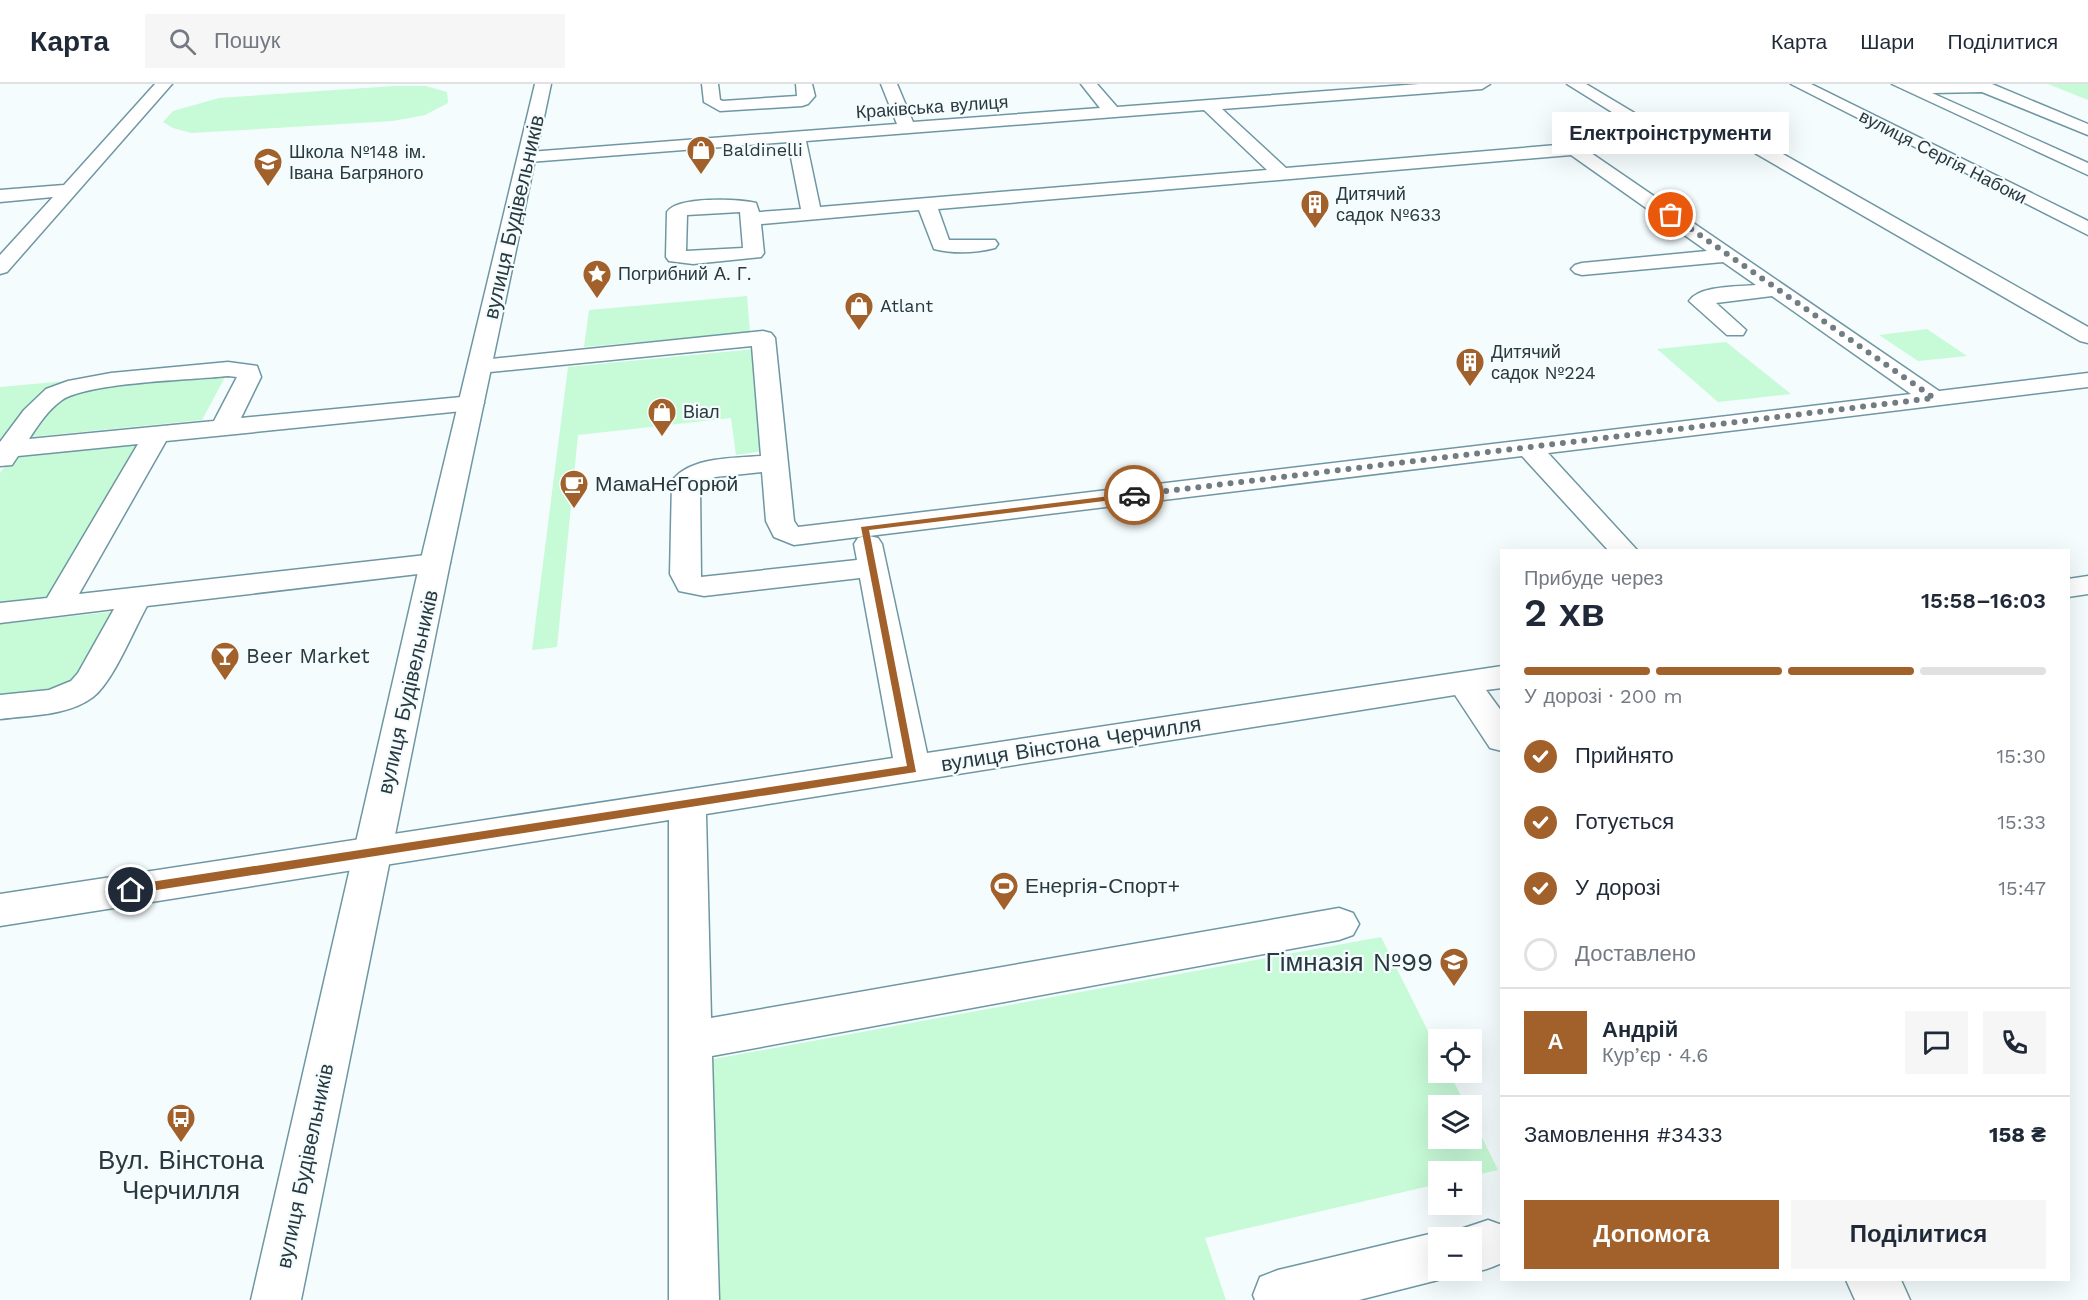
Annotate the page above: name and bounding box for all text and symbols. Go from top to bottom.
search box [145,14,565,68]
text: Карта [30,25,109,58]
icon: search [166,25,199,58]
text: Пошук [214,28,280,53]
text: Карта [1771,29,1827,54]
text: Шари [1860,29,1915,54]
text: Поділитися [1948,29,2058,54]
street label: Краківська вулиця [855,91,1009,122]
street label: вулиця Сергія Набоки [1856,105,2031,208]
street label: вулиця Будівельників [478,112,549,321]
callout: Електроінструменти [1552,113,1790,155]
text: Електроінструменти [1569,121,1772,145]
shop icon: Baldinelli [685,134,717,176]
place label: Baldinelli [722,139,803,160]
place label: Школа №148 ім. Івана Багряного [289,141,426,183]
school or university icon: Школа №148 ім. Івана Багряного [252,146,284,188]
place label: Дитячий садок №633 [1336,183,1441,225]
building icon: Дитячий садок №633 [1299,188,1331,230]
pin [1645,189,1696,240]
icon: bag [1654,198,1687,231]
place icon: Погрибний А. Г. [581,258,613,300]
place label: Погрибний А. Г. [618,263,752,284]
shop icon: Atlant [843,290,875,332]
place label: Atlant [880,295,934,316]
place label: Дитячий садок №224 [1491,341,1596,383]
building icon: Дитячий садок №224 [1454,346,1486,388]
shop icon: Віал [646,396,678,438]
place label: Віал [683,401,720,422]
courier [1104,465,1164,525]
cafe icon: МамаНеГорюй [558,468,590,510]
place label: МамаНеГорюй [595,471,738,496]
icon: car [1118,479,1151,512]
text: Прибуде через [1524,566,1663,590]
street label: вулиця Будівельників [372,587,443,796]
text: 15:58–16:03 [1921,588,2046,613]
text: 2 хв [1524,590,1605,635]
bar icon: Beer Market [209,640,241,682]
place label: Beer Market [246,643,370,668]
text: У дорозі · 200 m [1524,684,1683,708]
street label: вулиця Вінстона Черчилля [939,711,1203,776]
icon: check [1524,740,1557,773]
text: Прийнято [1575,743,1674,768]
text: 15:30 [1997,744,2046,768]
icon: check [1524,806,1557,839]
text: Готується [1575,809,1674,834]
text: 15:33 [1997,810,2046,834]
pin [105,864,156,915]
sports icon: Енергія-Спорт+ [988,870,1020,912]
icon: check [1524,872,1557,905]
icon: home [114,873,147,906]
place label: Енергія-Спорт+ [1025,873,1180,898]
text: У дорозі [1575,875,1661,900]
text: 15:47 [1998,876,2046,900]
text: Доставлено [1575,941,1696,966]
school or university icon: Гімназія №99 [1438,946,1470,988]
place label: Гімназія №99 [1266,947,1433,977]
button: chat [1905,1011,1968,1074]
button: phone [1983,1011,2046,1074]
text: Андрій [1602,1017,1678,1042]
map controls [1428,1029,1482,1281]
button: locate [1428,1029,1482,1083]
text: А [1548,1029,1563,1054]
text: Кур’єр · 4.6 [1602,1043,1708,1067]
street label: вулиця Будівельників [271,1061,338,1271]
button: layers [1428,1095,1482,1149]
bus stop icon: Вул. Вінстона Черчилля [165,1102,197,1144]
text: Замовлення #3433 [1524,1122,1723,1147]
text: 158 ₴ [1989,1122,2046,1147]
place label: Вул. Вінстона Черчилля [98,1145,264,1205]
button: + [1428,1161,1482,1215]
button: Допомога [1524,1200,1779,1269]
button: Поділитися [1791,1200,2046,1269]
button: − [1428,1227,1482,1281]

